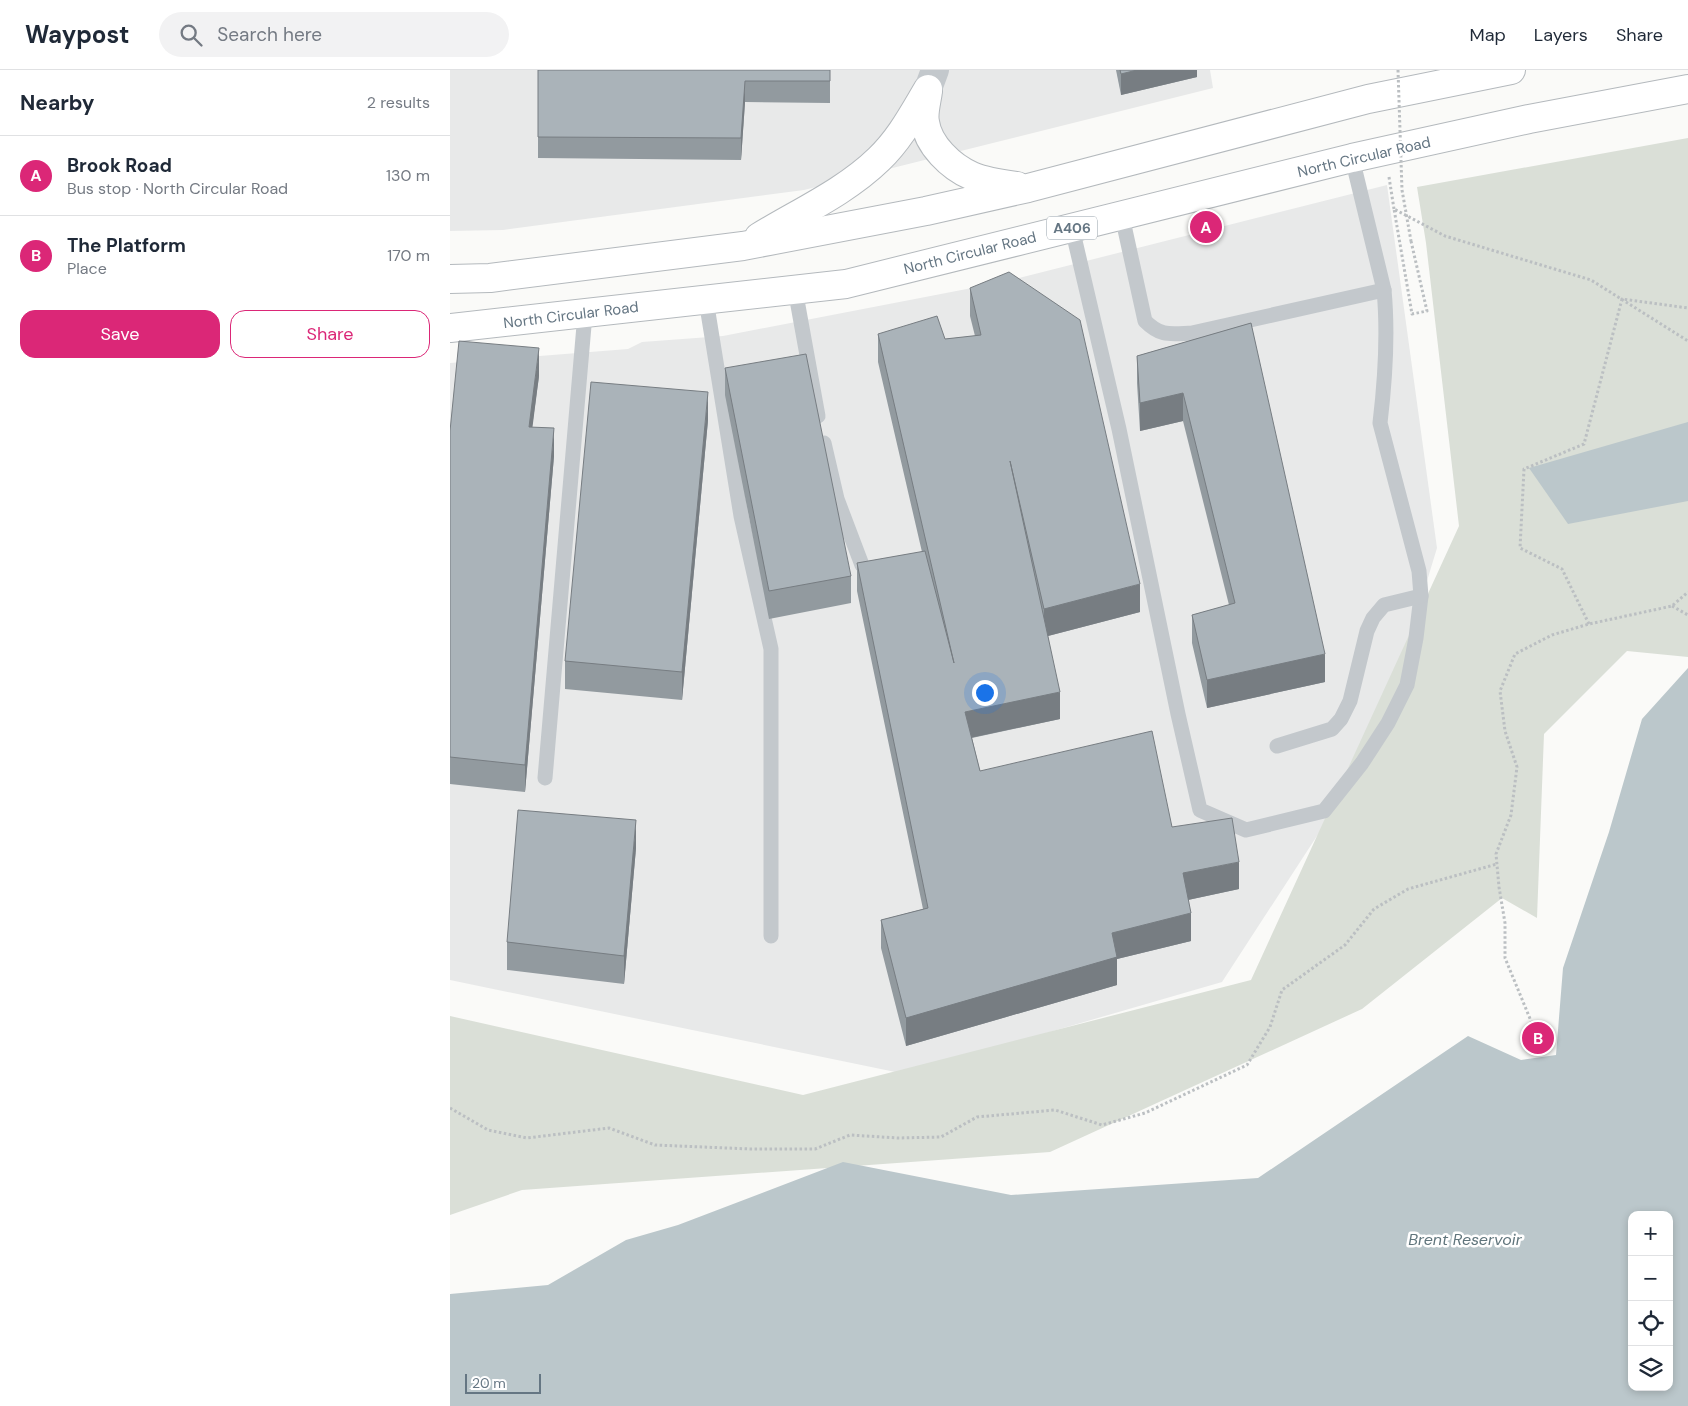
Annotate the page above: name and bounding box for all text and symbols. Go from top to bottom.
search box [159,12,509,57]
text: Waypost [25,19,129,50]
icon: search [177,21,205,49]
text: Search here [217,22,322,47]
text: Map [1470,23,1506,47]
text: Layers [1534,23,1588,47]
text: Share [1616,23,1663,47]
text: Nearby [20,89,94,117]
text: 2 results [367,92,430,113]
street label: North Circular Road [1295,132,1433,182]
text: Brook Road [67,153,172,178]
text: A [30,165,42,186]
text: 130 m [386,165,430,186]
text: Bus stop · North Circular Road [67,178,288,199]
pin: A [1190,208,1222,246]
road number: A406 [1047,216,1097,240]
street label: North Circular Road [902,227,1038,279]
text: The Platform [67,233,186,258]
text: B [31,245,41,266]
text: 170 m [387,245,430,266]
text: Place [67,258,107,279]
street label: North Circular Road [502,297,640,333]
button: Save [20,310,220,358]
button: Share [230,310,430,358]
your location [972,680,998,706]
pin: B [1522,1019,1554,1057]
map controls [1628,1211,1673,1391]
button: + [1628,1211,1673,1256]
water label: Brent Reservoir [1408,1229,1523,1250]
button: − [1628,1256,1673,1301]
button: locate [1628,1301,1673,1346]
button: layers [1628,1346,1673,1391]
scale bar [465,1371,541,1394]
text: 20 m [472,1374,506,1392]

